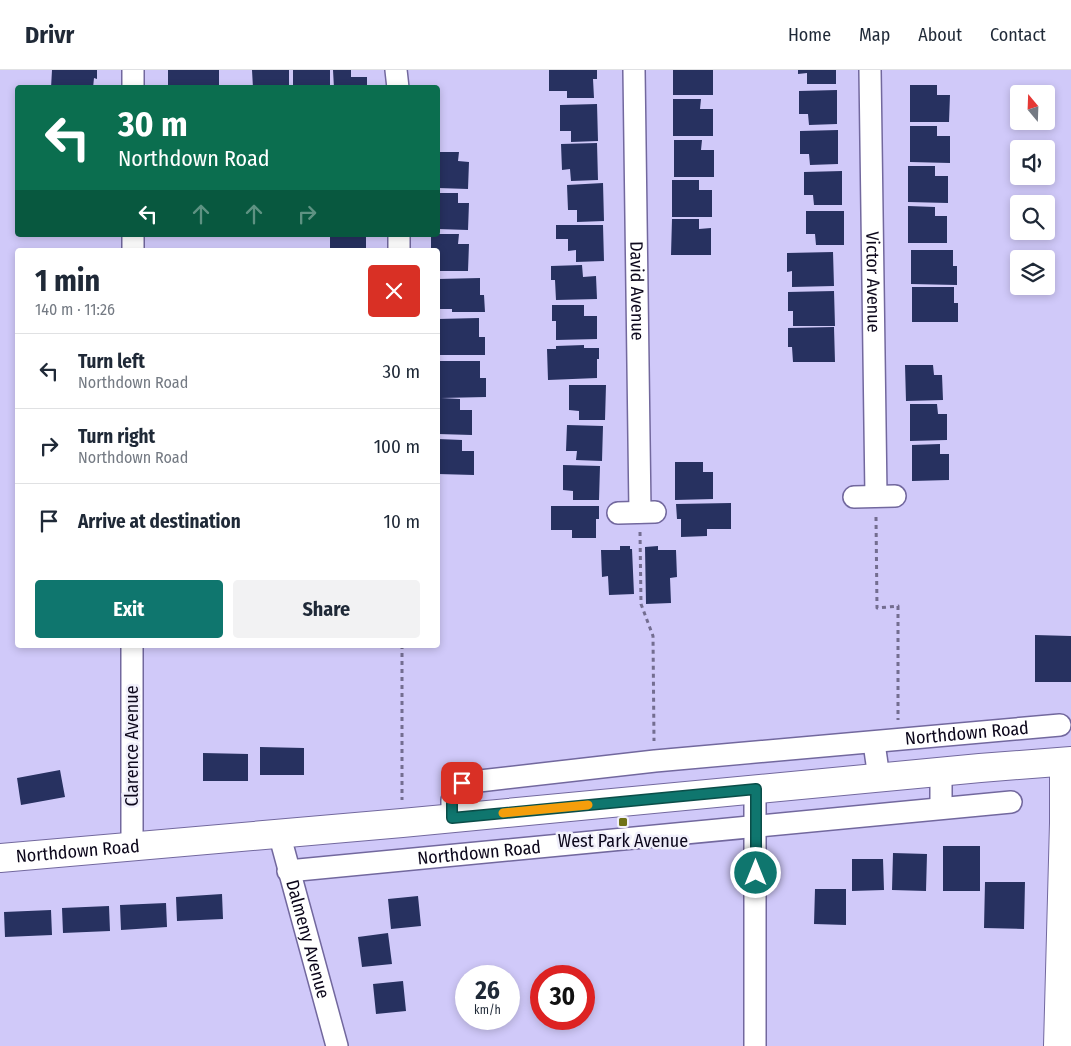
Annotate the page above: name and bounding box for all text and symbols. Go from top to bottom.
text: Drivr [25,21,74,49]
text: Home [788,24,831,46]
text: Map [859,24,890,46]
text: About [918,24,962,46]
text: Contact [990,24,1046,46]
north arrow [1010,85,1055,130]
map controls [1010,85,1055,295]
text: 30 m [118,103,188,145]
icon: left [35,105,100,170]
button: sound [1010,140,1055,185]
text: Northdown Road [118,145,270,172]
button: search [1010,195,1055,240]
icon: left [134,200,162,228]
icon: ahead [187,200,215,228]
icon: ahead [240,200,268,228]
icon: right [293,200,321,228]
street label: Victor Avenue [861,231,885,333]
street label: David Avenue [625,241,649,341]
button: layers [1010,250,1055,295]
text: 1 min [35,263,100,299]
button: close [368,265,420,317]
text: 140 m · 11:26 [35,300,115,319]
text: Turn left [78,350,145,373]
icon: left [35,357,63,385]
text: 30 m [382,360,420,383]
text: Northdown Road [78,373,188,392]
text: Turn right [78,425,155,448]
icon: right [35,432,63,460]
text: 100 m [374,435,420,458]
text: Northdown Road [78,448,188,467]
icon: arrive [35,507,63,535]
text: Arrive at destination [78,510,241,533]
text: 10 m [384,510,420,533]
button: Exit [35,580,223,638]
button: Share [233,580,420,638]
street label: Clarence Avenue [121,685,143,807]
street label: Northdown Road [904,717,1030,750]
pin [441,762,483,804]
icon: arrive [448,769,476,797]
marker: West Park Avenue [617,816,629,828]
place label: West Park Avenue [558,830,688,852]
street label: Northdown Road [15,835,140,868]
street label: Northdown Road [416,836,542,870]
position arrow [729,846,781,898]
street label: Dalmeny Avenue [281,877,335,1001]
speed limit sign: 30 [530,965,595,1030]
text: 26 [475,976,500,1006]
text: km/h [474,1003,501,1017]

